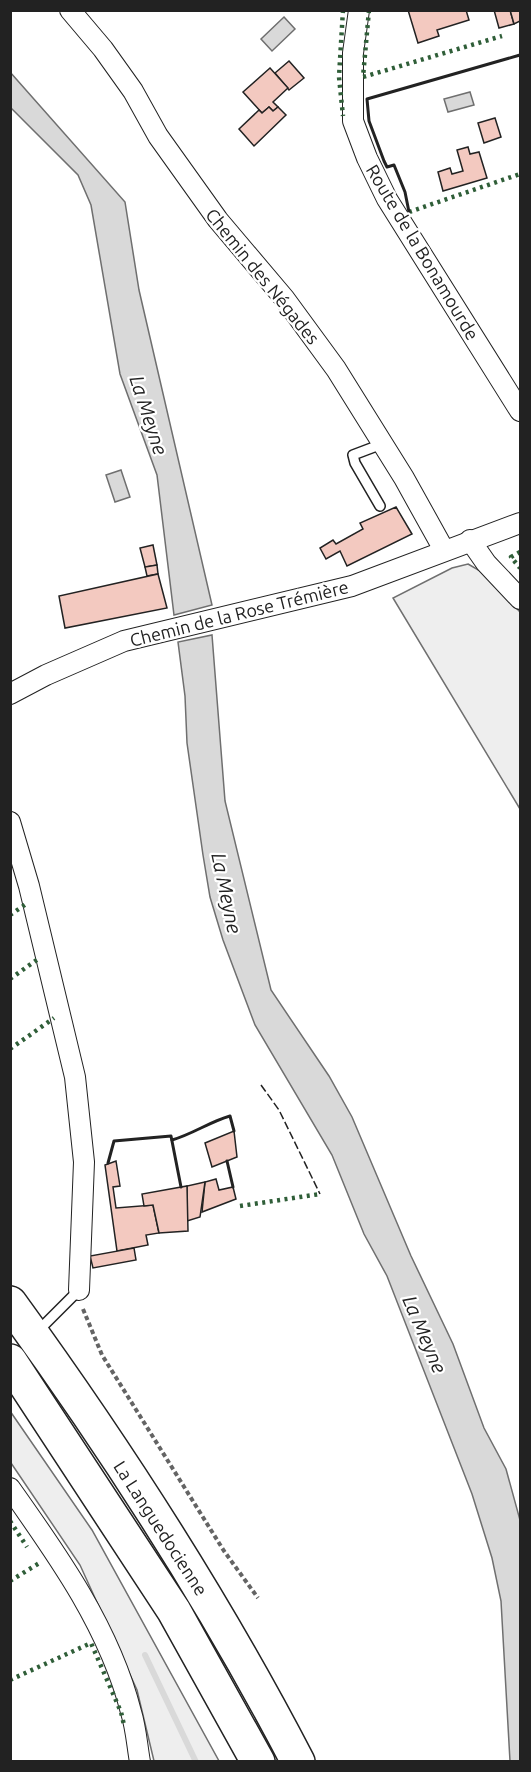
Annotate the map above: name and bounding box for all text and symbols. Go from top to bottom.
street label: Route de la Bonamourde [363,161,483,343]
street label: Chemin des Négades [202,204,324,348]
water label: La Meyne [125,372,173,458]
street label: Chemin de la Rose Trémière [128,576,350,650]
water label: La Meyne [207,850,247,936]
water label: La Meyne [398,1292,452,1376]
street label: La Languedocienne [110,1457,212,1599]

